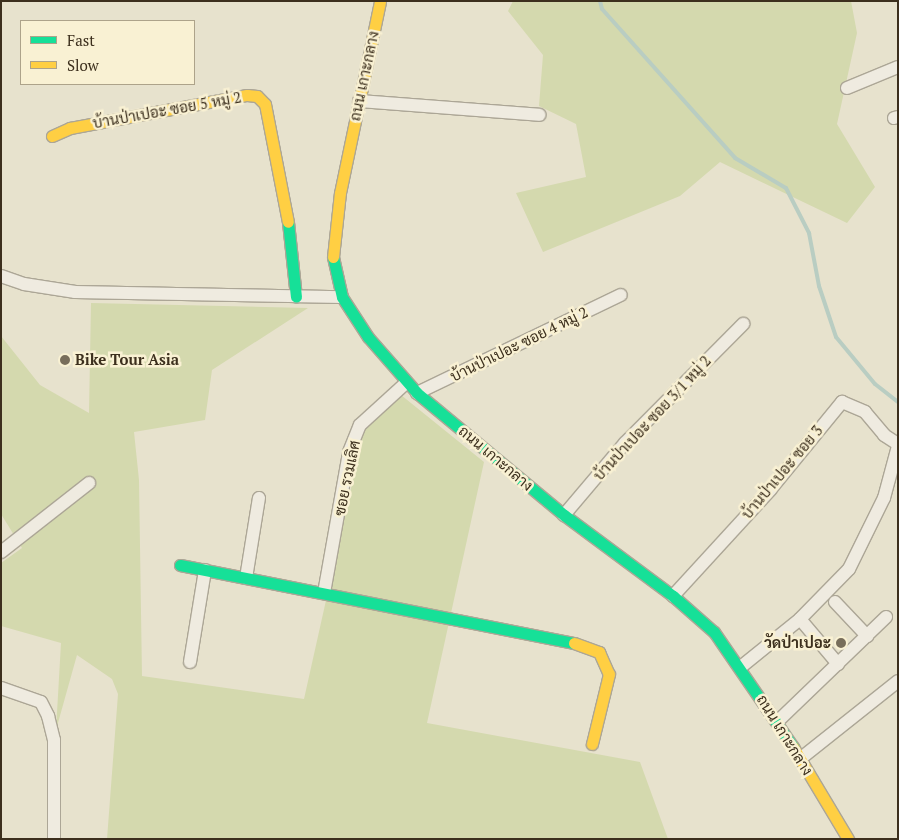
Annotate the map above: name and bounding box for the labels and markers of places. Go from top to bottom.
place label: Bike Tour Asia [75,351,179,369]
marker: Bike Tour Asia [59,354,71,366]
place label: วัดป่าเปอะ [764,634,831,652]
marker: วัดป่าเปอะ [835,637,847,649]

